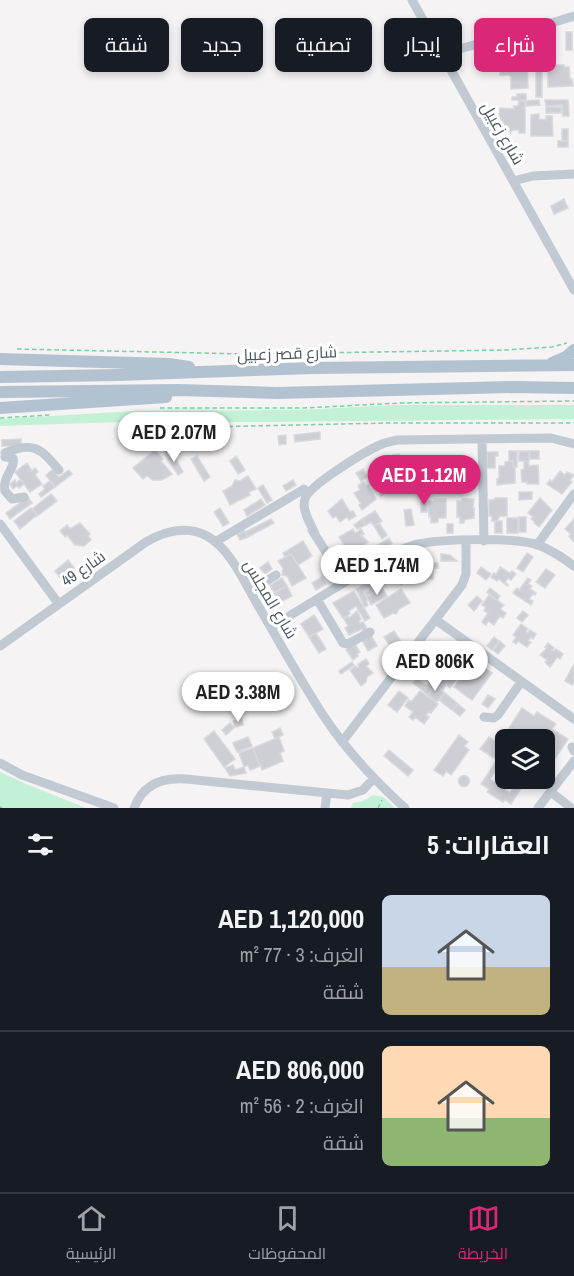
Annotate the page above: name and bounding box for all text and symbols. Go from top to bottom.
chip: شقة [84,18,169,72]
chip: جديد [181,18,263,72]
chip: تصفية [275,18,372,72]
chip: إيجار [384,18,462,72]
chip: شراء [474,18,556,72]
street label: شارع زعبيل [475,98,530,169]
street label: شارع قصر زعبيل [237,340,337,367]
pin: AED 2.07M [105,412,243,463]
text: AED 2.07M [132,418,216,445]
pin: AED 1.12M [355,455,493,506]
text: AED 1.12M [382,461,466,488]
street label: شارع 49 [57,545,110,592]
pin: AED 1.74M [308,545,446,596]
text: AED 1.74M [335,551,419,578]
street label: شارع المجلس [238,555,303,643]
pin: AED 806K [373,641,497,692]
text: AED 806K [396,647,474,674]
pin: AED 3.38M [169,672,307,723]
text: AED 3.38M [196,678,280,705]
map controls [495,729,555,789]
button: layers [495,729,555,789]
text: العقارات: 5 [427,827,550,862]
icon: filters [24,828,57,861]
text: AED 1,120,000 [218,901,364,936]
icon: home [430,919,502,991]
text: الغرف: 3 · 77 m² [240,941,364,968]
text: شقة [323,978,364,1005]
text: AED 806,000 [236,1052,364,1087]
icon: home [430,1070,502,1142]
text: الغرف: 2 · 56 m² [240,1092,364,1119]
text: شقة [323,1129,364,1156]
tab: الرئيسية [66,1202,116,1268]
tab: المحفوظات [248,1202,326,1268]
tab: الخريطة [458,1202,508,1268]

